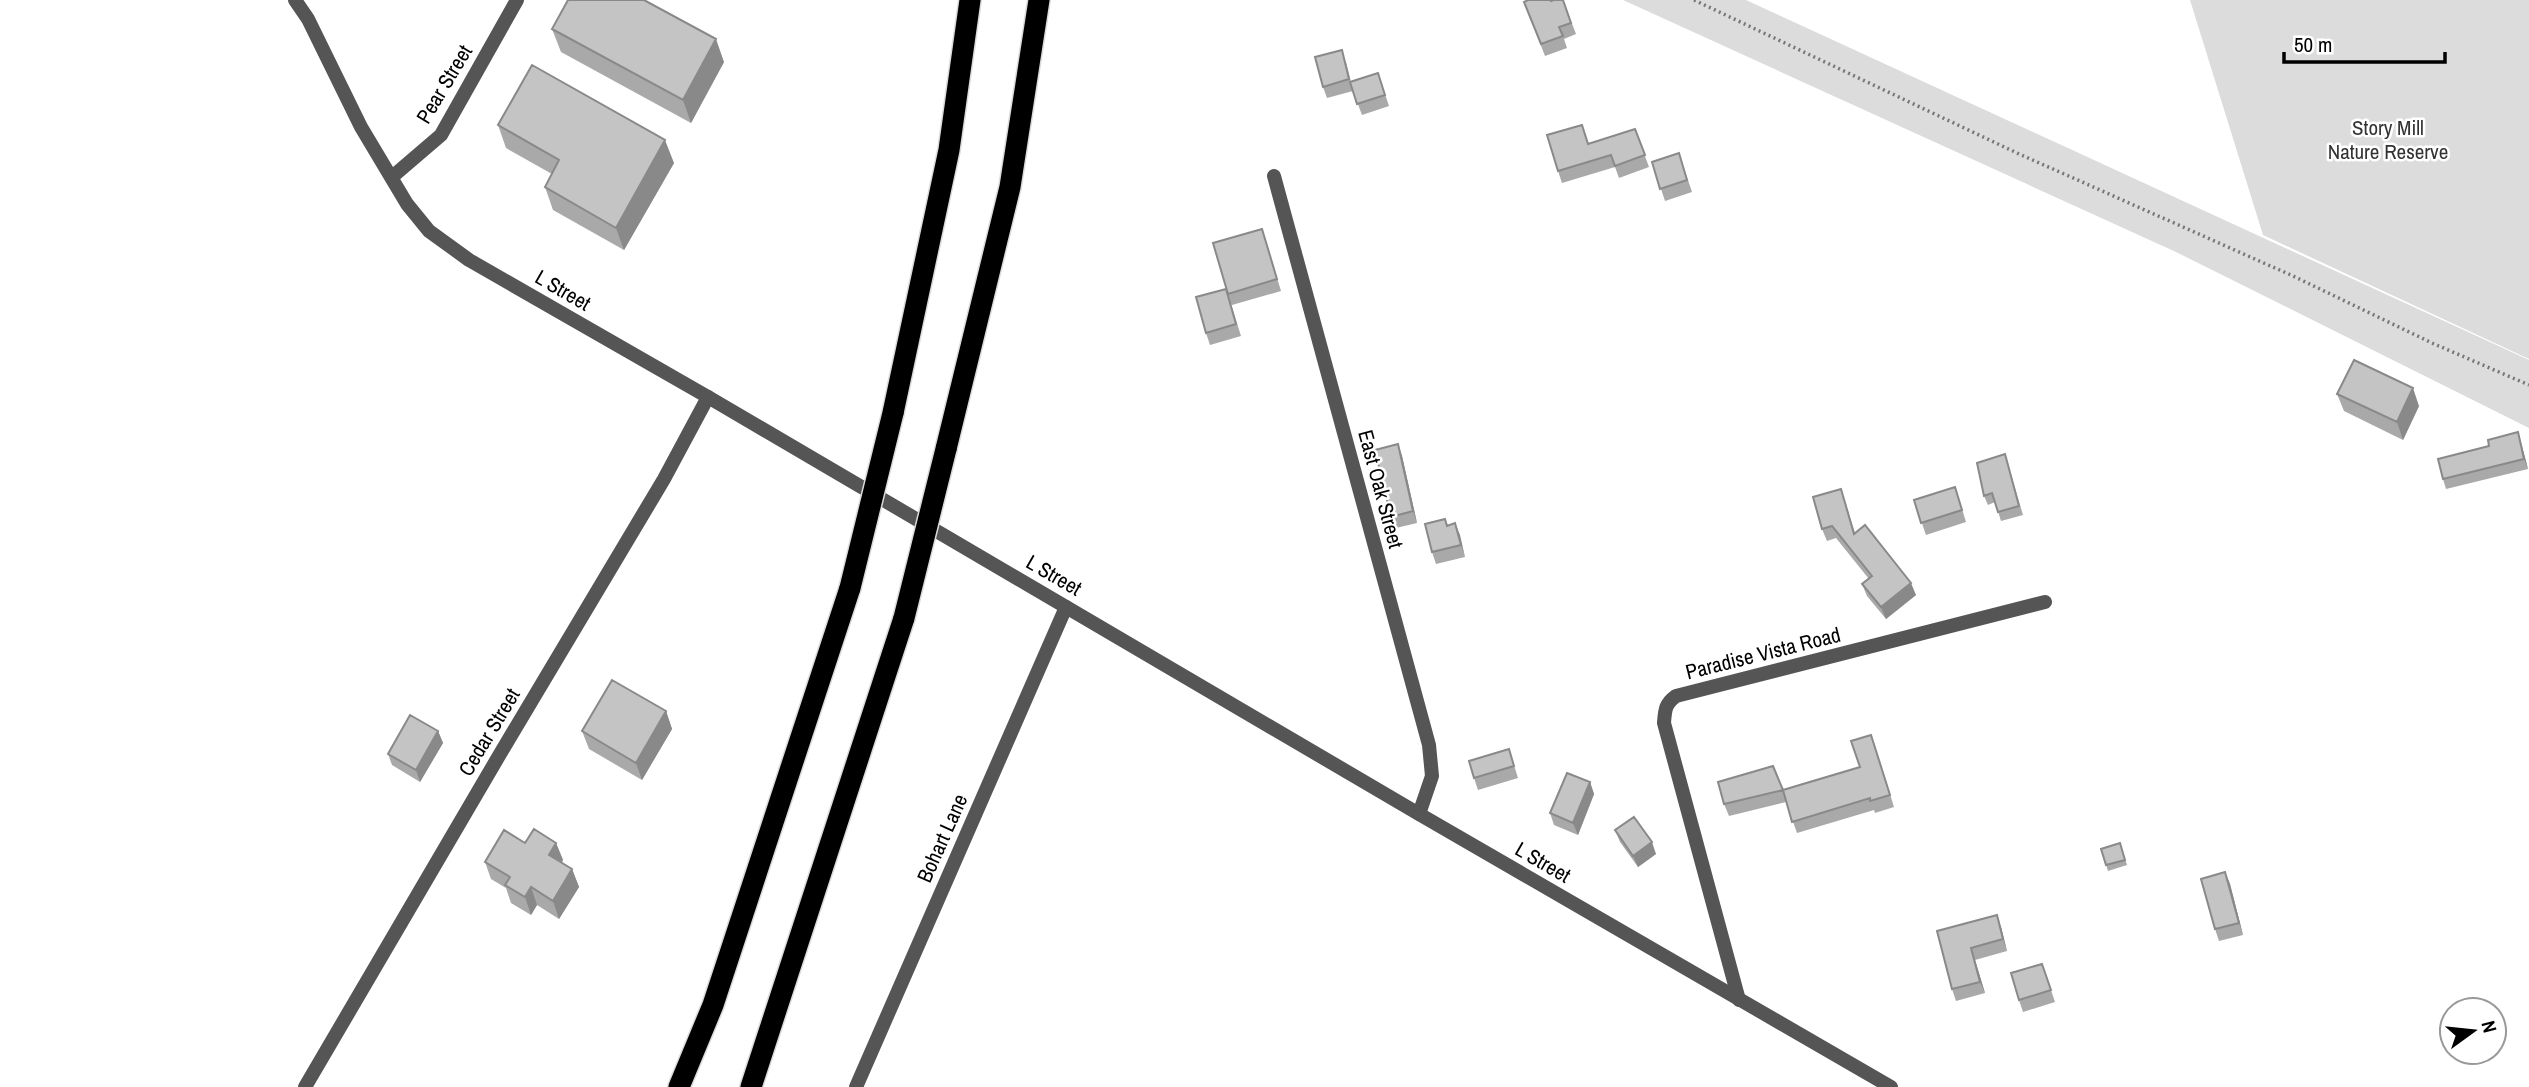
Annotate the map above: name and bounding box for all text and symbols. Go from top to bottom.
scale bar [2284,21,2445,65]
text: 50 m [2294,30,2332,59]
street label: Pear Street [409,39,479,129]
park label: Story Mill Nature Reserve [2328,113,2448,166]
street label: L Street [530,263,596,318]
street label: East Oak Street [1351,427,1411,552]
street label: L Street [1021,548,1087,603]
street label: Paradise Vista Road [1683,620,1843,686]
street label: Cedar Street [451,683,527,781]
street label: Bohart Lane [910,789,974,887]
street label: L Street [1510,835,1576,890]
north arrow [2438,996,2508,1066]
text: N [2475,1018,2503,1035]

